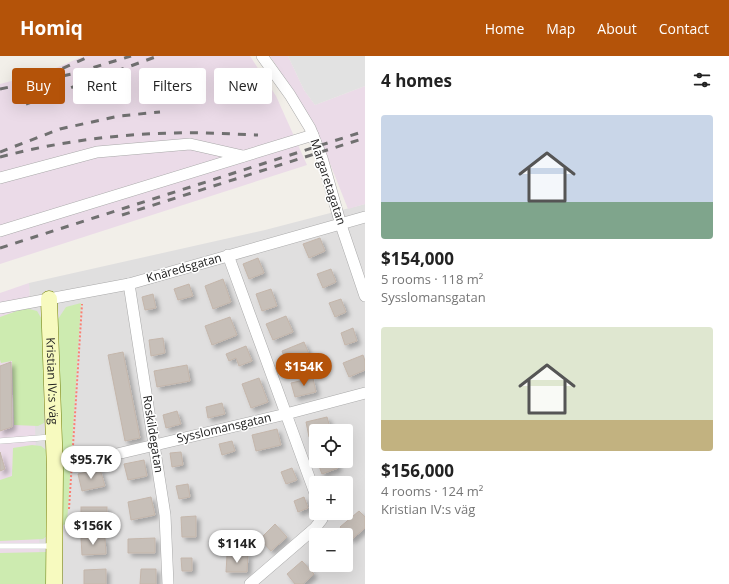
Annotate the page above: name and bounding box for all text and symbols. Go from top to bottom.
text: Homiq [20,15,83,41]
text: Home [485,19,524,38]
text: Map [546,19,575,38]
text: About [597,19,637,38]
text: Contact [659,19,709,38]
chip: Buy [12,68,65,104]
chip: Rent [73,68,131,104]
chip: Filters [139,68,206,104]
chip: New [214,68,272,104]
text: 4 homes [381,69,452,92]
icon: filters [691,69,713,91]
street label: Margaretagatan [307,137,350,227]
icon: home [511,141,583,213]
text: $154,000 [381,247,454,270]
street label: Knäredsgatan [144,249,223,286]
text: 5 rooms · 118 m² [381,270,483,288]
text: Sysslomansgatan [381,288,486,306]
street label: Kristian IV:s väg [42,337,62,425]
pin: $154K [276,353,332,387]
icon: home [511,353,583,425]
text: $154K [285,357,323,375]
street label: Roskildegatan [139,394,168,474]
street label: Sysslomansgatan [175,408,273,447]
map controls [309,424,353,572]
button: locate [309,424,353,468]
pin: $95.7K [58,446,124,480]
text: $95.7K [70,450,112,468]
text: $156,000 [381,459,454,482]
button: + [309,476,353,520]
text: 4 rooms · 124 m² [381,482,483,500]
text: Kristian IV:s väg [381,500,475,518]
pin: $156K [65,512,121,546]
text: $156K [74,516,112,534]
button: − [309,528,353,572]
pin: $114K [209,530,265,564]
text: $114K [218,534,256,552]

